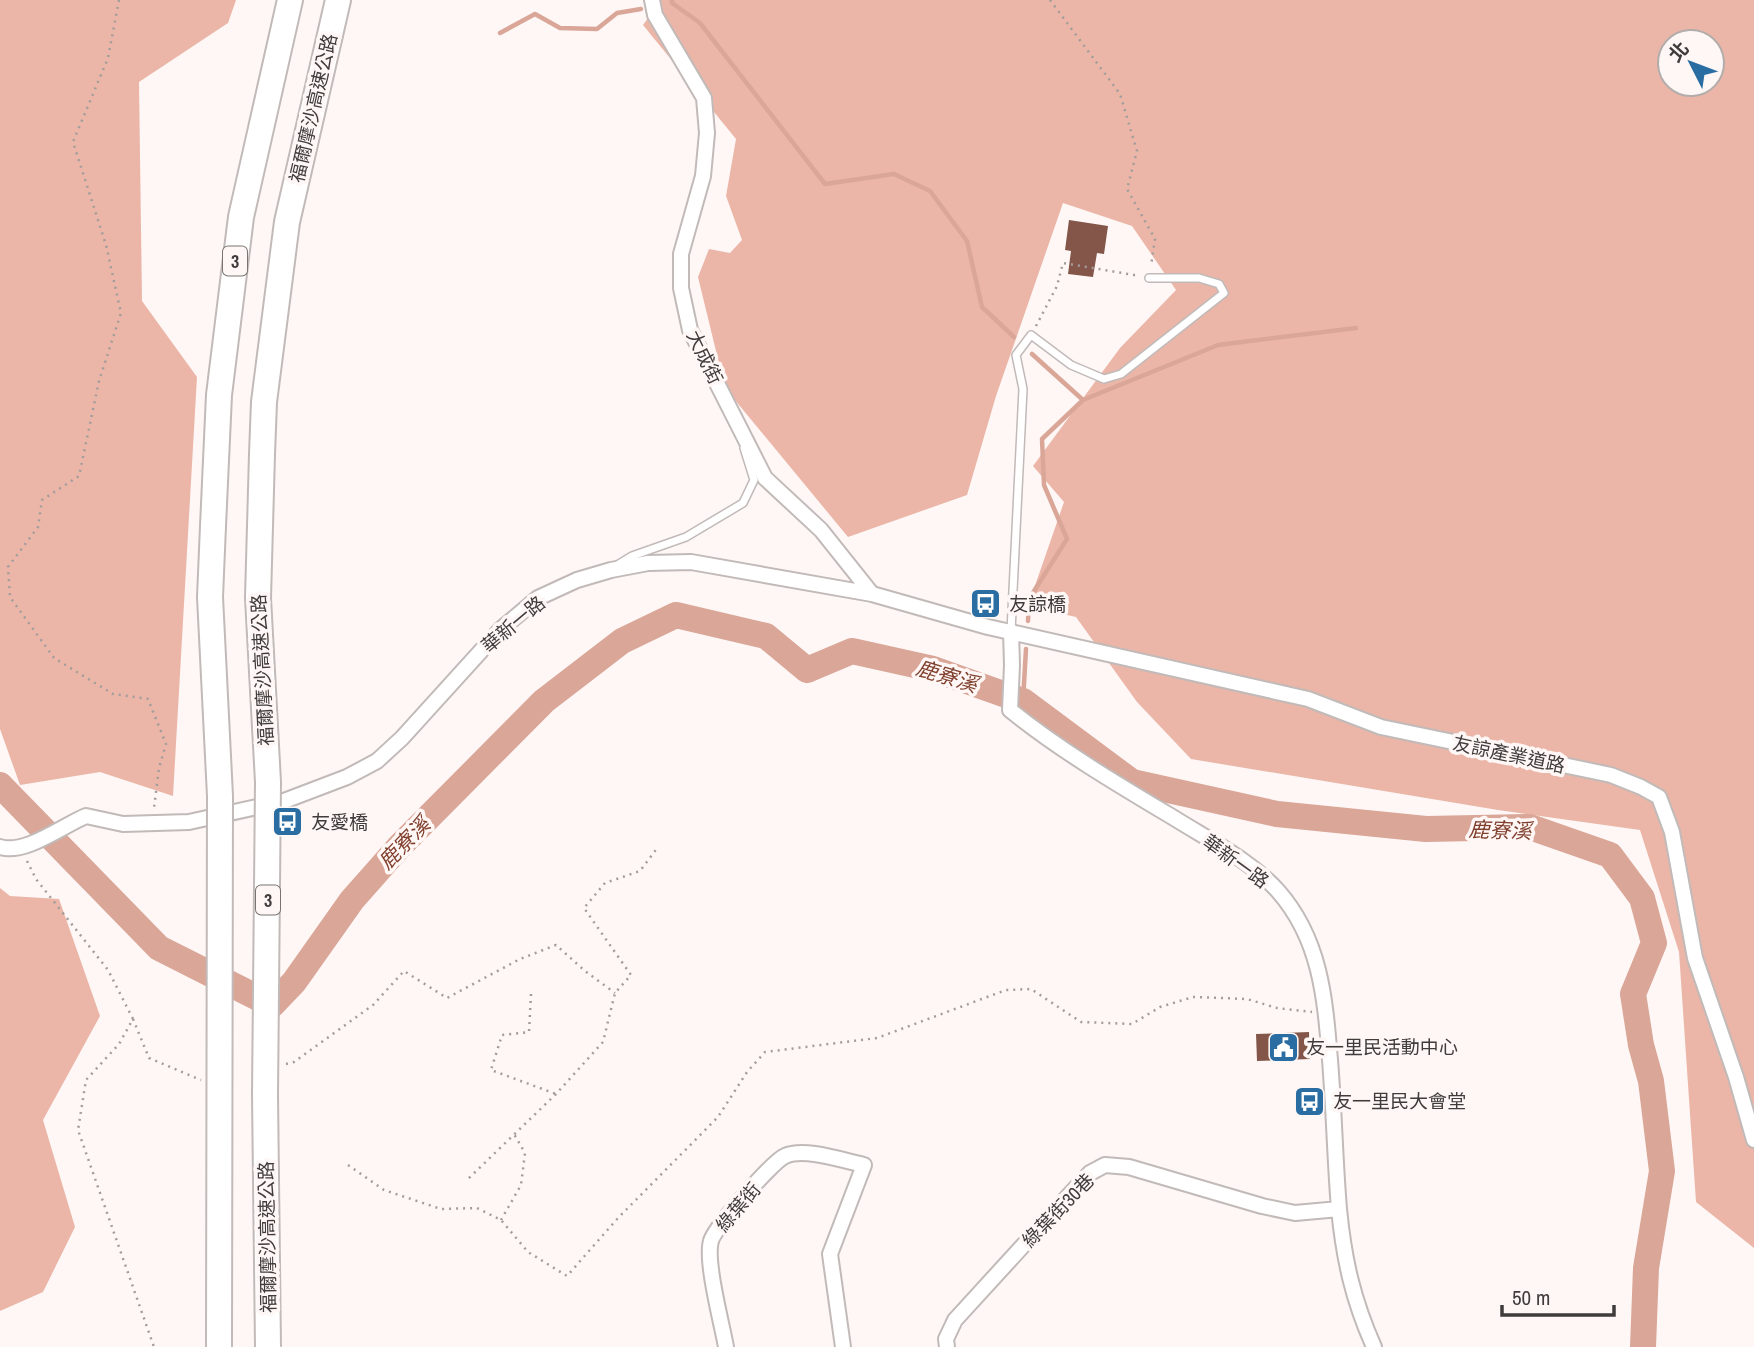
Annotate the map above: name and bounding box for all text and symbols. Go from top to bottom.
north arrow [1656,28,1726,98]
street label: 福爾摩沙高速公路 [283,31,343,185]
text: 北 [1662,36,1694,67]
road number: 3 [223,246,247,276]
street label: 大成街 [681,326,729,388]
bus stop icon: 友諒橋 [969,587,1003,621]
street label: 華新一路 [476,590,550,658]
place label: 友諒橋 [1009,591,1066,617]
street label: 福爾摩沙高速公路 [245,593,279,747]
water label: 鹿寮溪 [913,653,984,700]
street label: 友諒產業道路 [1451,729,1567,779]
bus stop icon: 友愛橋 [271,805,305,839]
water label: 鹿寮溪 [372,808,438,876]
place label: 友愛橋 [311,809,368,835]
water label: 鹿寮溪 [1468,814,1535,846]
street label: 華新一路 [1198,828,1274,894]
road number: 3 [256,886,280,915]
public building icon: 友一里民活動中心 [1266,1030,1300,1064]
place label: 友一里民活動中心 [1306,1034,1458,1060]
bus stop icon: 友一里民大會堂 [1293,1084,1327,1118]
place label: 友一里民大會堂 [1333,1088,1466,1114]
street label: 福爾摩沙高速公路 [253,1161,281,1313]
street label: 綠葉街30巷 [1016,1167,1100,1253]
street label: 綠葉街 [710,1177,766,1237]
scale bar [1502,1274,1614,1318]
text: 50 m [1512,1283,1550,1312]

